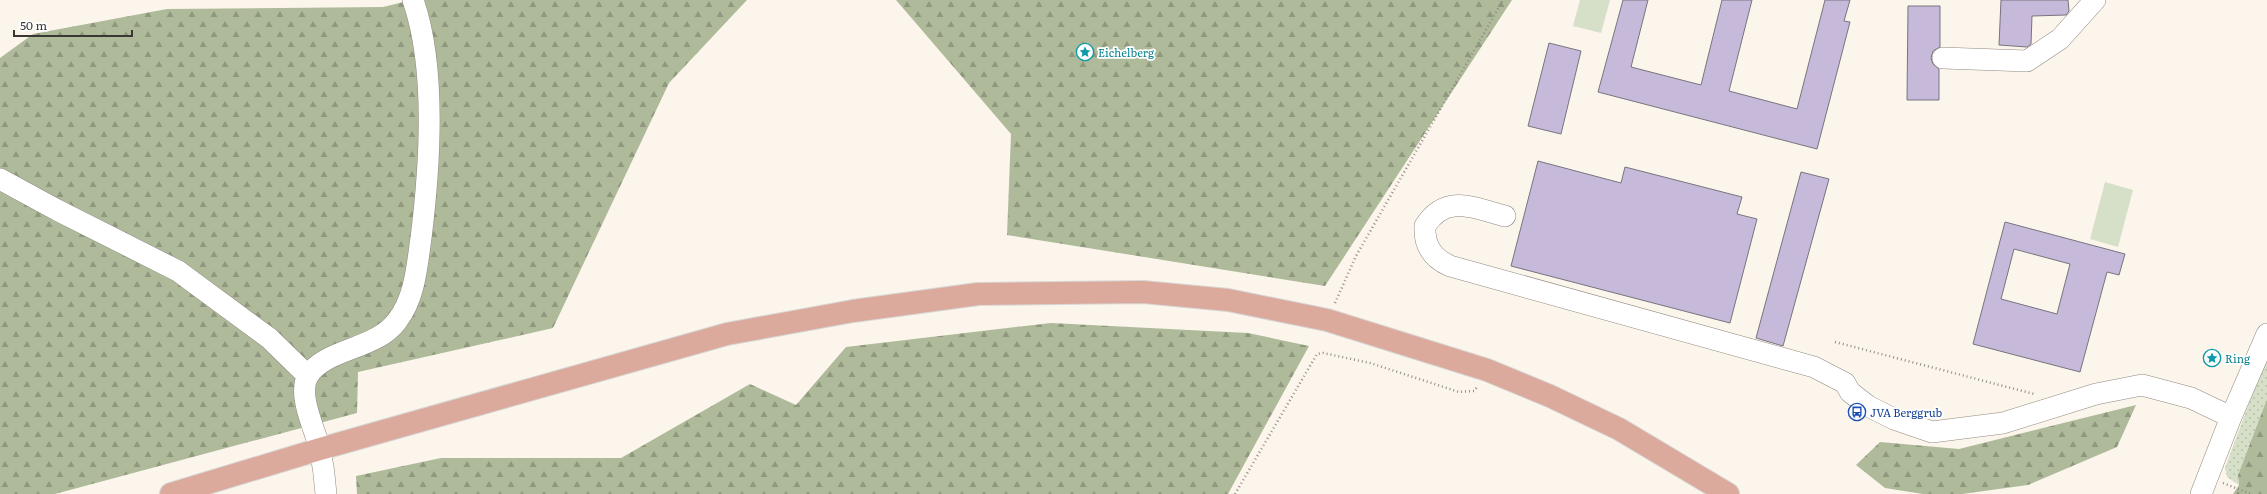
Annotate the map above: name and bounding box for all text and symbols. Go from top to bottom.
scale bar [14,12,132,38]
text: 50 m [20,16,47,34]
place icon: Eichelberg [1075,42,1095,62]
place label: Eichelberg [1098,44,1155,60]
place icon: Ring [2202,348,2222,368]
place label: Ring [2225,350,2251,366]
bus stop icon: JVA Berggrub [1847,402,1867,422]
place label: JVA Berggrub [1870,404,1942,420]

